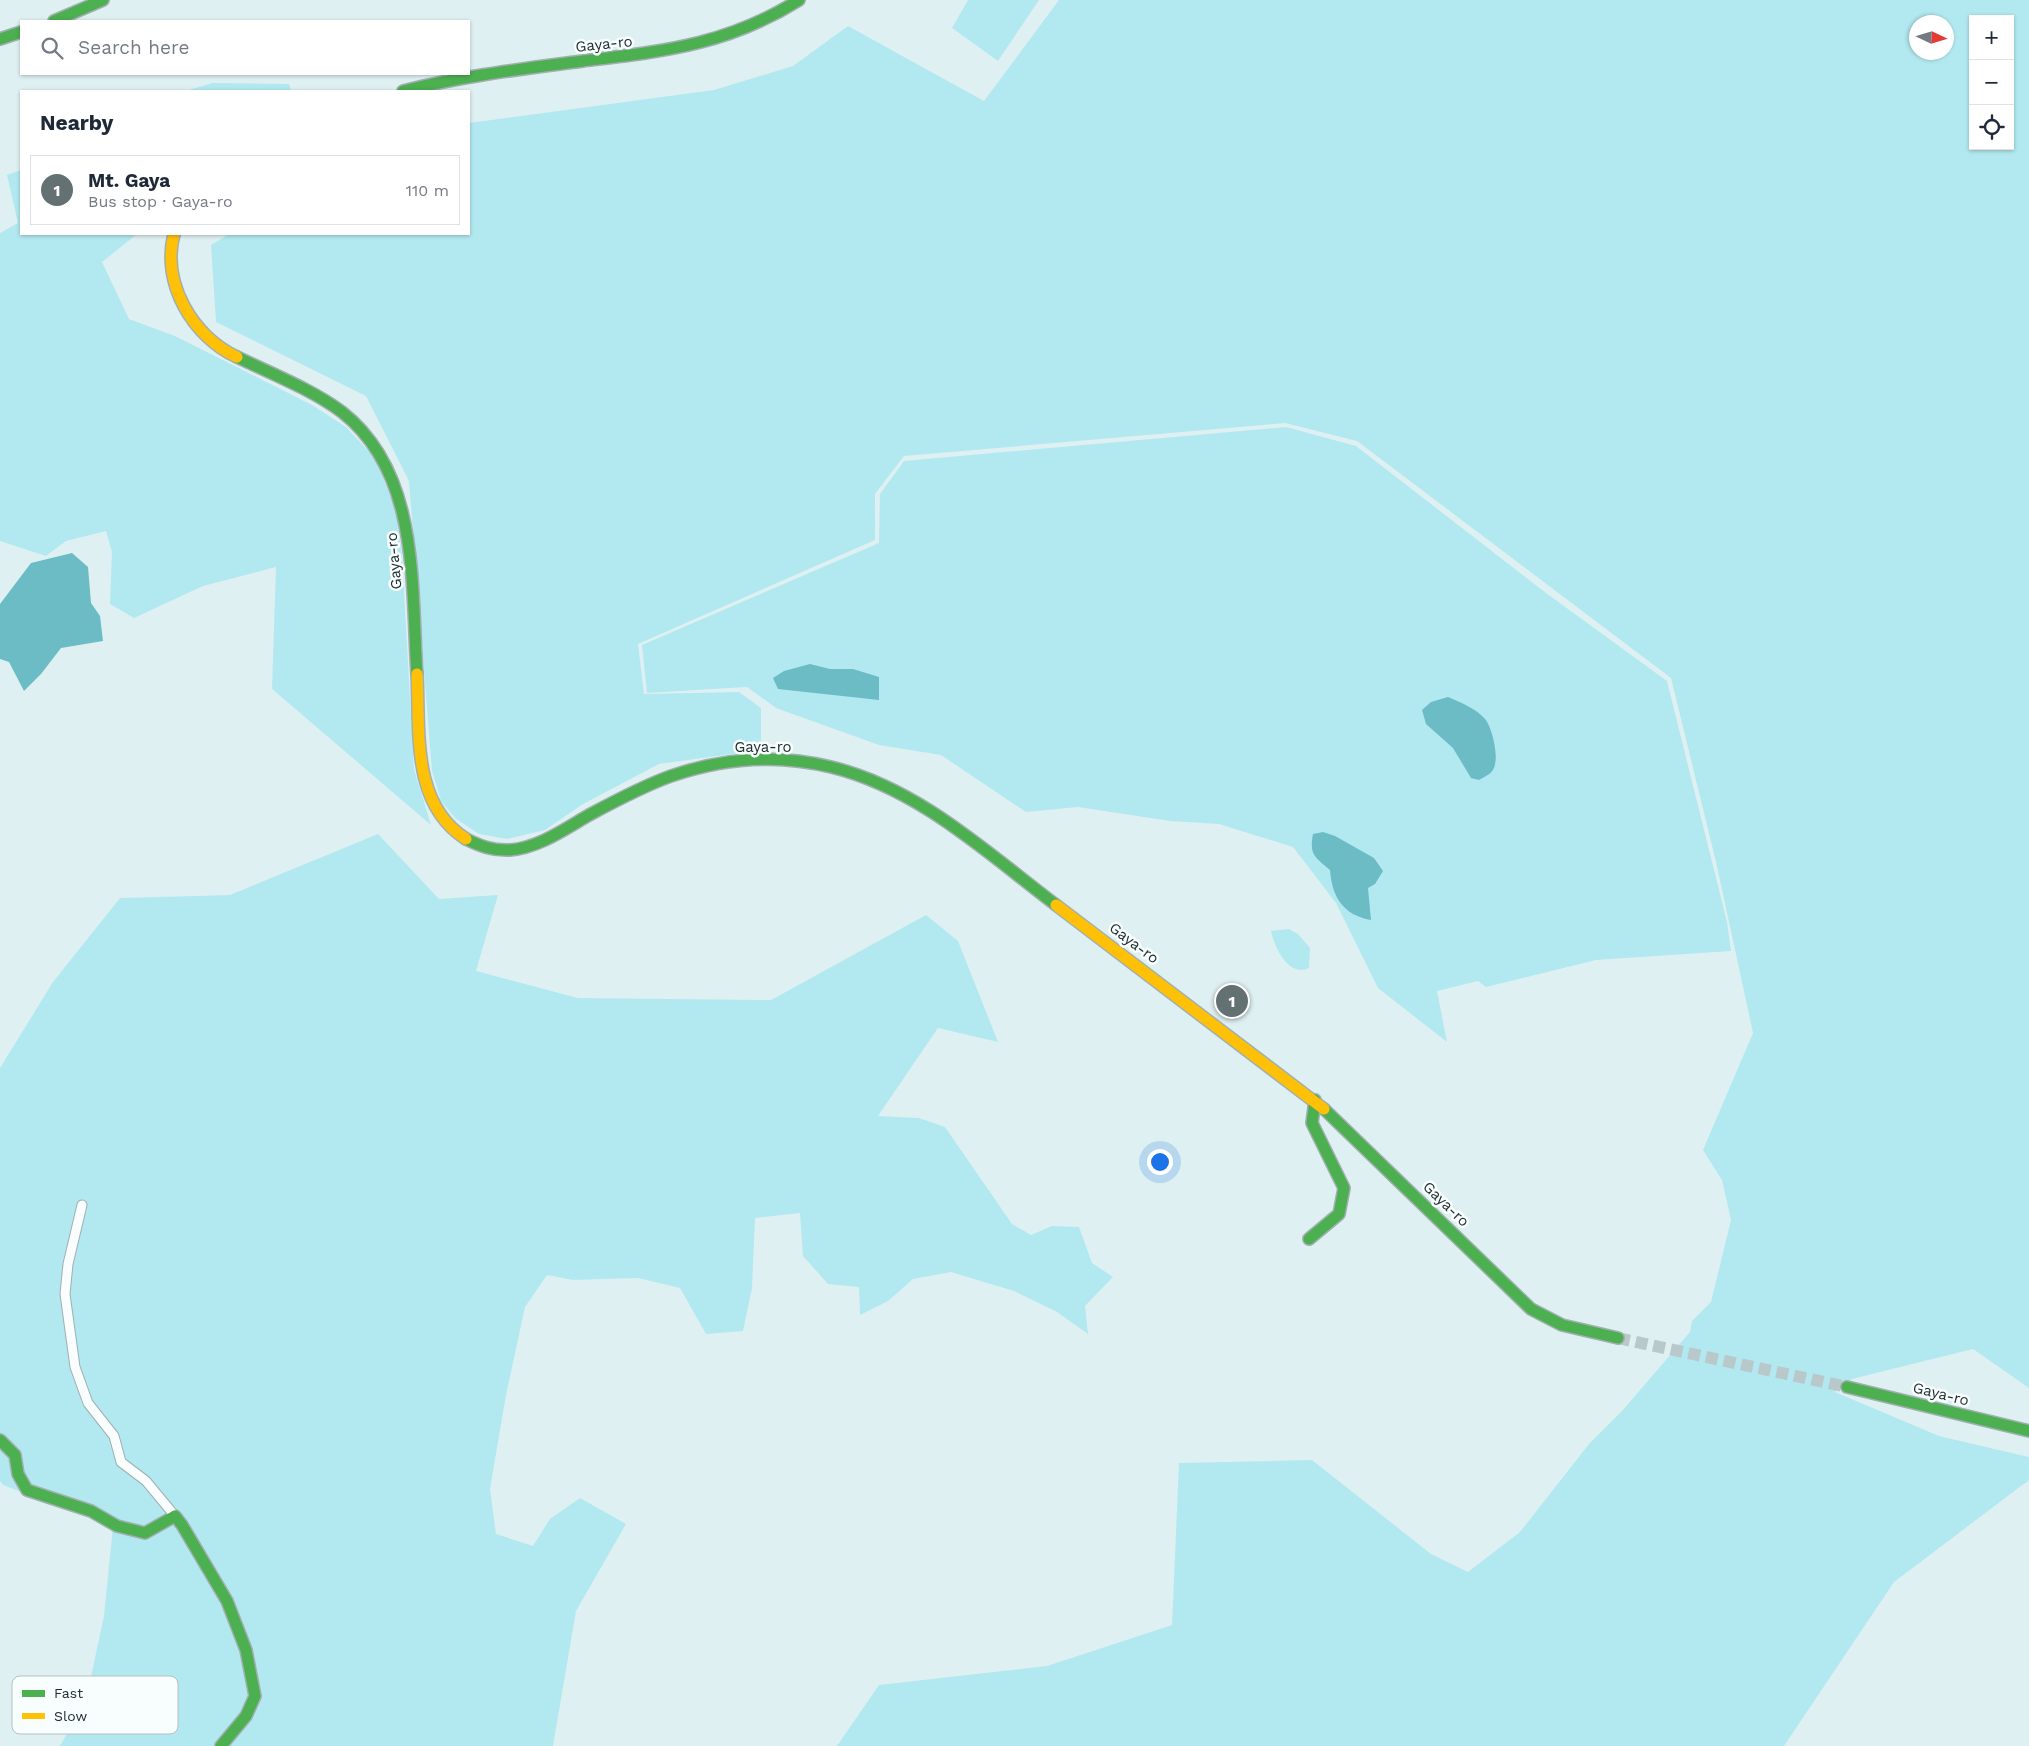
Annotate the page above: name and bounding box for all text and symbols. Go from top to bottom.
north arrow [1909,15,1954,60]
map controls [1969,15,2014,150]
button: + [1969,15,2014,60]
search box [20,20,470,75]
street label: Gaya-ro [575,32,633,56]
icon: search [38,34,66,62]
text: Search here [78,36,189,59]
button: − [1969,60,2014,105]
button: locate [1969,105,2014,150]
text: Nearby [40,110,113,135]
text: Mt. Gaya [88,169,170,192]
text: 1 [54,181,60,200]
text: 110 m [406,181,449,200]
text: Bus stop · Gaya-ro [88,192,233,211]
street label: Gaya-ro [383,532,405,590]
street label: Gaya-ro [734,738,792,756]
street label: Gaya-ro [1106,919,1162,967]
pin: 1 [1216,982,1248,1020]
your location [1147,1149,1173,1175]
street label: Gaya-ro [1419,1178,1473,1230]
street label: Gaya-ro [1911,1378,1971,1410]
legend [12,1676,178,1734]
text: Fast [54,1685,83,1701]
text: Slow [54,1708,87,1724]

